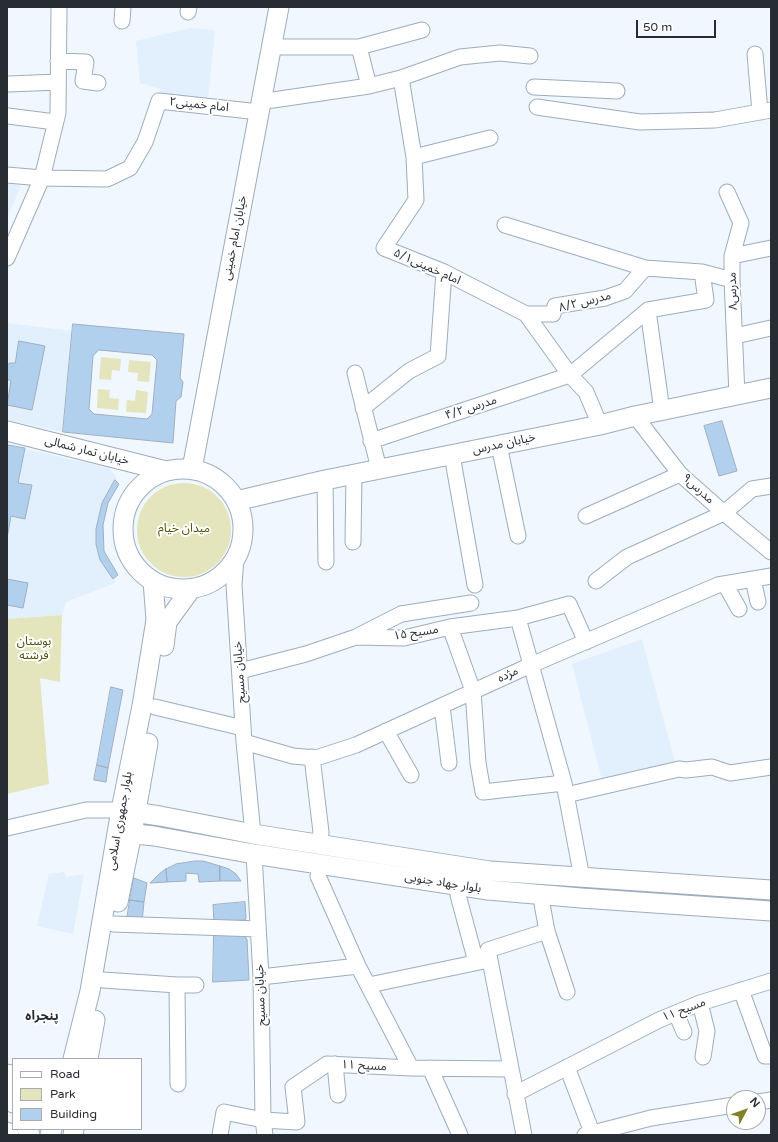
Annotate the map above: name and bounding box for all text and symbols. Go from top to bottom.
scale bar [638,12,718,38]
text: 50 m [643,20,672,34]
street label: امام خمینی۲ [168,95,230,115]
street label: خیابان امام خمینی [220,194,250,282]
street label: امام خمینی۵/۱ [391,246,463,288]
street label: مدرس۸ [725,272,741,310]
street label: مدرس ۸/۲ [557,289,613,315]
street label: مدرس ۴/۲ [443,393,499,423]
street label: خیابان مدرس [471,430,537,458]
street label: خیابان تمار شمالی [43,434,131,468]
street label: مدرس۹ [679,471,717,507]
park label: میدان خیام [158,522,210,536]
street label: مسیح ۱۵ [392,622,440,644]
park label: بوستان فرشته [17,635,51,663]
street label: خیابان مسیح [231,641,249,703]
street label: مژده [495,664,521,686]
street label: بلوار جمهوری اسلامی [104,771,136,871]
street label: بلوار جهاد جنوبی [404,870,482,896]
street label: خیابان مسیح [253,964,269,1026]
street label: مسیح ۱۱ [660,995,708,1025]
district label: پنجراه [25,1009,59,1025]
legend [12,1058,142,1130]
street label: مسیح ۱۱ [341,1058,387,1074]
text: Road [50,1067,80,1081]
text: Park [50,1087,76,1101]
north arrow [726,1090,766,1130]
text: N [747,1095,762,1110]
text: Building [50,1107,97,1121]

